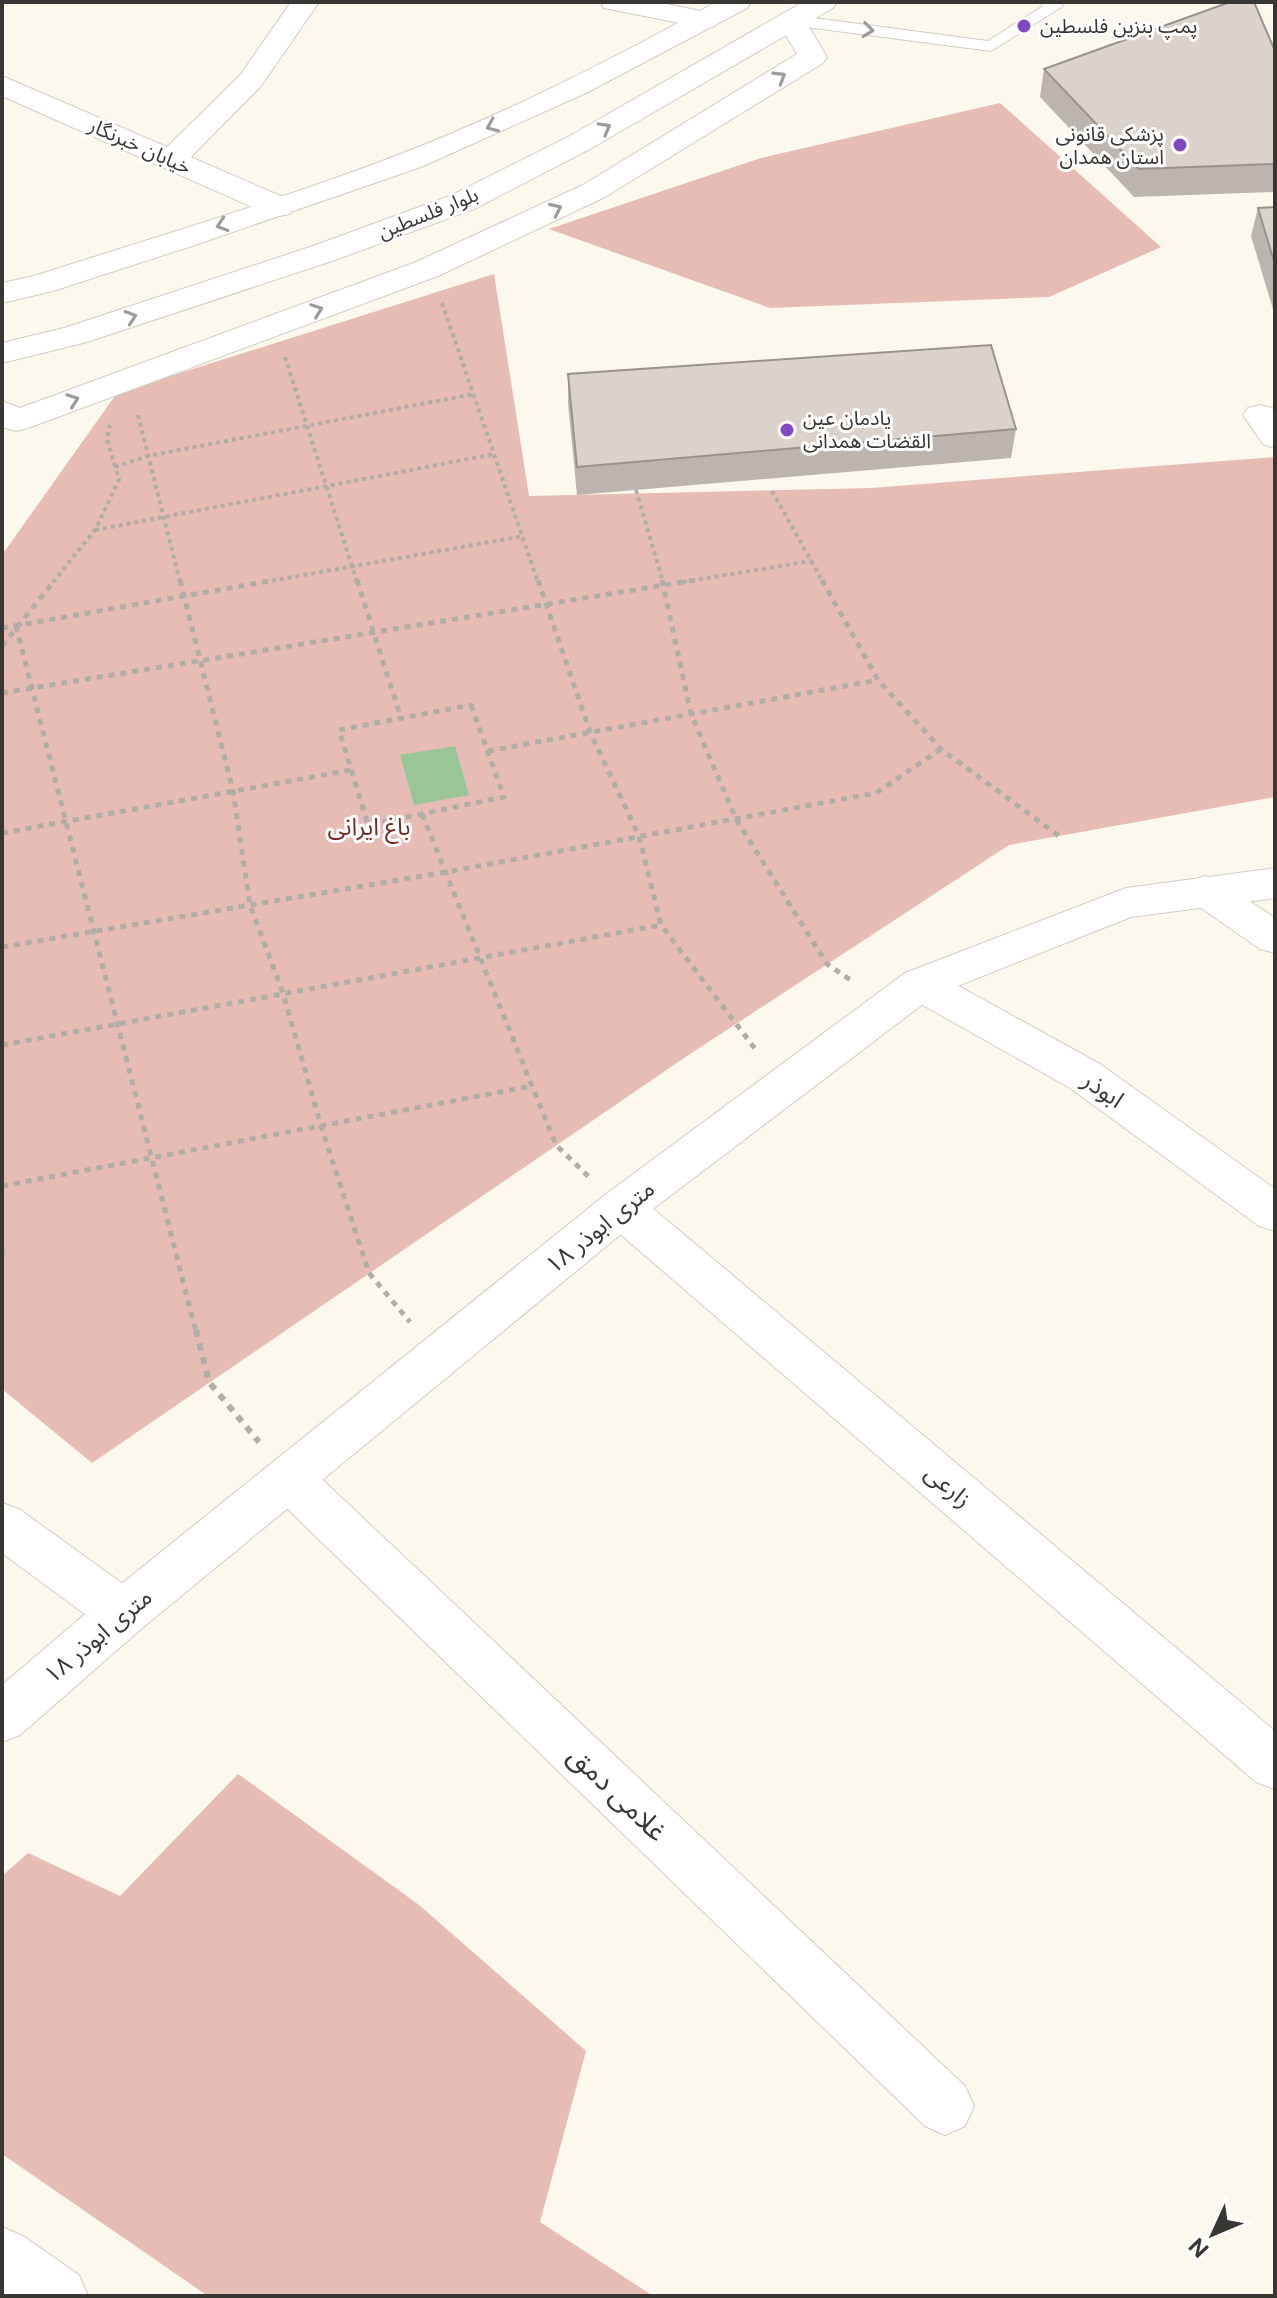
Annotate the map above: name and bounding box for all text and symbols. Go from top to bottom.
place label: پمپ بنزین فلسطین [1040,14,1197,40]
marker: پمپ بنزین فلسطین [1015,17,1033,35]
one-way arrow [862,22,875,39]
one-way arrow [771,71,786,87]
street label: خیابان خبرنگار [84,112,195,179]
one-way arrow [486,116,500,132]
one-way arrow [597,122,612,137]
place label: پزشکی قانونی استان همدان [1056,122,1164,169]
marker: پزشکی قانونی استان همدان [1171,136,1189,154]
street label: بلوار فلسطین [374,182,482,244]
one-way arrow [548,203,563,219]
one-way arrow [216,216,230,232]
one-way arrow [309,303,323,319]
one-way arrow [123,310,137,326]
one-way arrow [65,393,79,410]
place label: یادمان عین القضات همدانی [803,406,931,453]
marker: یادمان عین القضات همدانی [778,421,796,439]
park label: باغ ایرانی [327,812,411,844]
street label: ابوذر [1076,1065,1130,1114]
street label: ۱۸ متری ابوذر [539,1174,660,1279]
street label: زارعی [919,1458,978,1513]
street label: ۱۸ متری ابوذر [38,1582,158,1689]
street label: غلامی دمق [561,1738,674,1849]
north arrow [1173,2194,1253,2274]
text: N [1183,2233,1214,2263]

